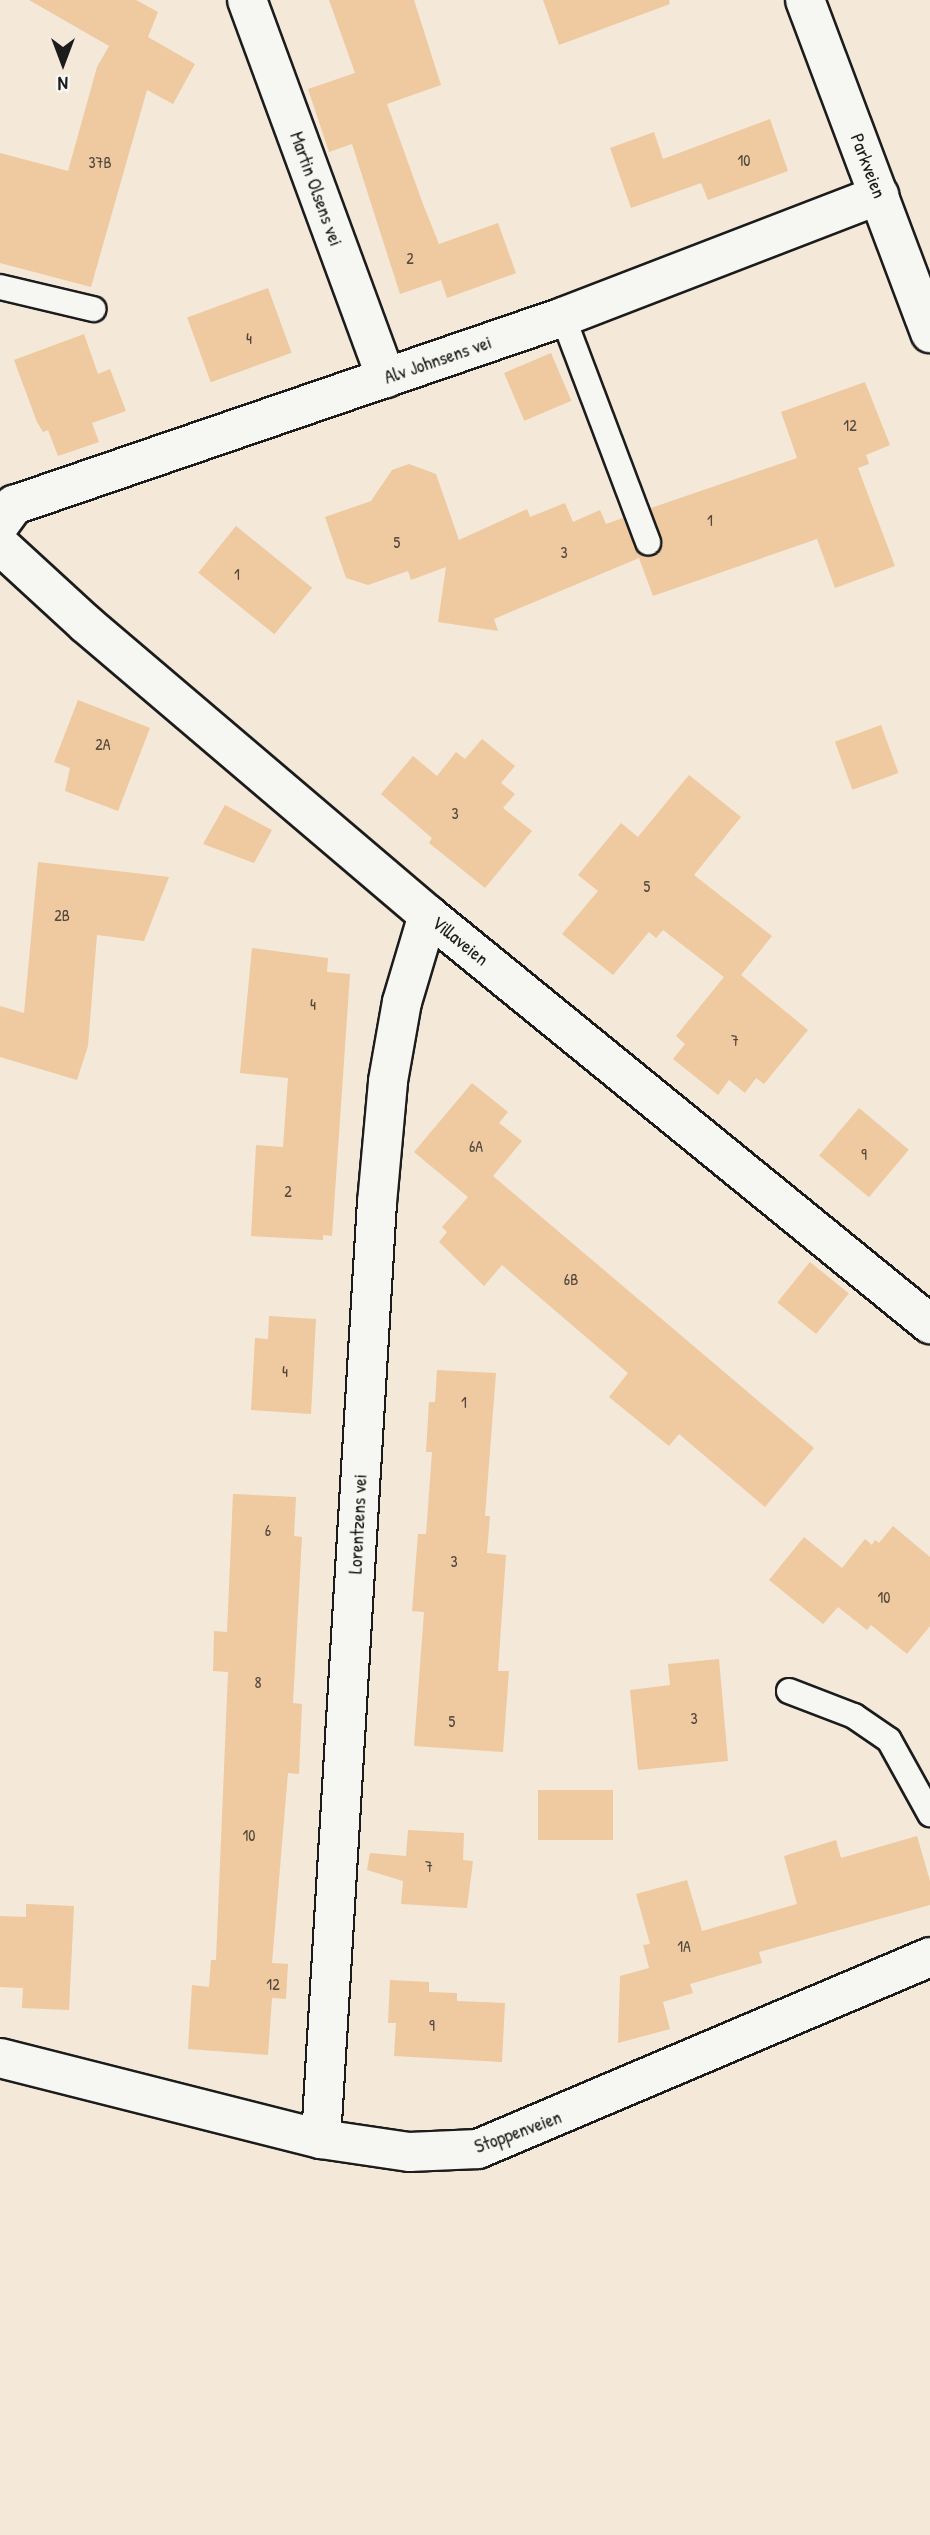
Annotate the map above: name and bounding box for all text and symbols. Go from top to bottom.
north arrow [28,28,98,98]
text: N [58,71,68,97]
street label: Martin Olsens vei [285,129,347,249]
street label: Parkveien [845,130,891,202]
house number: 10 [738,150,750,170]
house number: 37B [88,152,112,172]
house number: 2 [406,248,414,268]
house number: 4 [246,328,252,348]
street label: Alv Johnsens vei [381,331,495,389]
house number: 12 [843,415,857,435]
house number: 1 [707,510,713,530]
house number: 5 [394,532,400,552]
house number: 3 [560,542,568,562]
house number: 1 [234,564,240,584]
house number: 2A [95,734,111,754]
house number: 3 [451,803,459,823]
house number: 5 [644,876,650,896]
house number: 2B [54,905,70,925]
street label: Villaveien [427,911,493,971]
house number: 4 [310,994,316,1014]
house number: 7 [731,1030,739,1050]
house number: 6A [469,1136,483,1156]
house number: 9 [861,1144,867,1164]
house number: 2 [284,1181,292,1201]
house number: 6B [564,1269,578,1289]
house number: 4 [282,1361,288,1381]
house number: 1 [461,1392,467,1412]
street label: Lorentzens vei [344,1473,372,1575]
house number: 6 [265,1520,271,1540]
house number: 3 [450,1551,458,1571]
house number: 10 [878,1587,890,1607]
house number: 8 [255,1672,261,1692]
house number: 3 [690,1708,698,1728]
house number: 5 [449,1711,455,1731]
house number: 10 [243,1825,255,1845]
house number: 7 [425,1856,433,1876]
house number: 1A [677,1936,691,1956]
house number: 12 [266,1974,280,1994]
house number: 9 [429,2015,435,2035]
street label: Stoppenveien [471,2106,565,2158]

